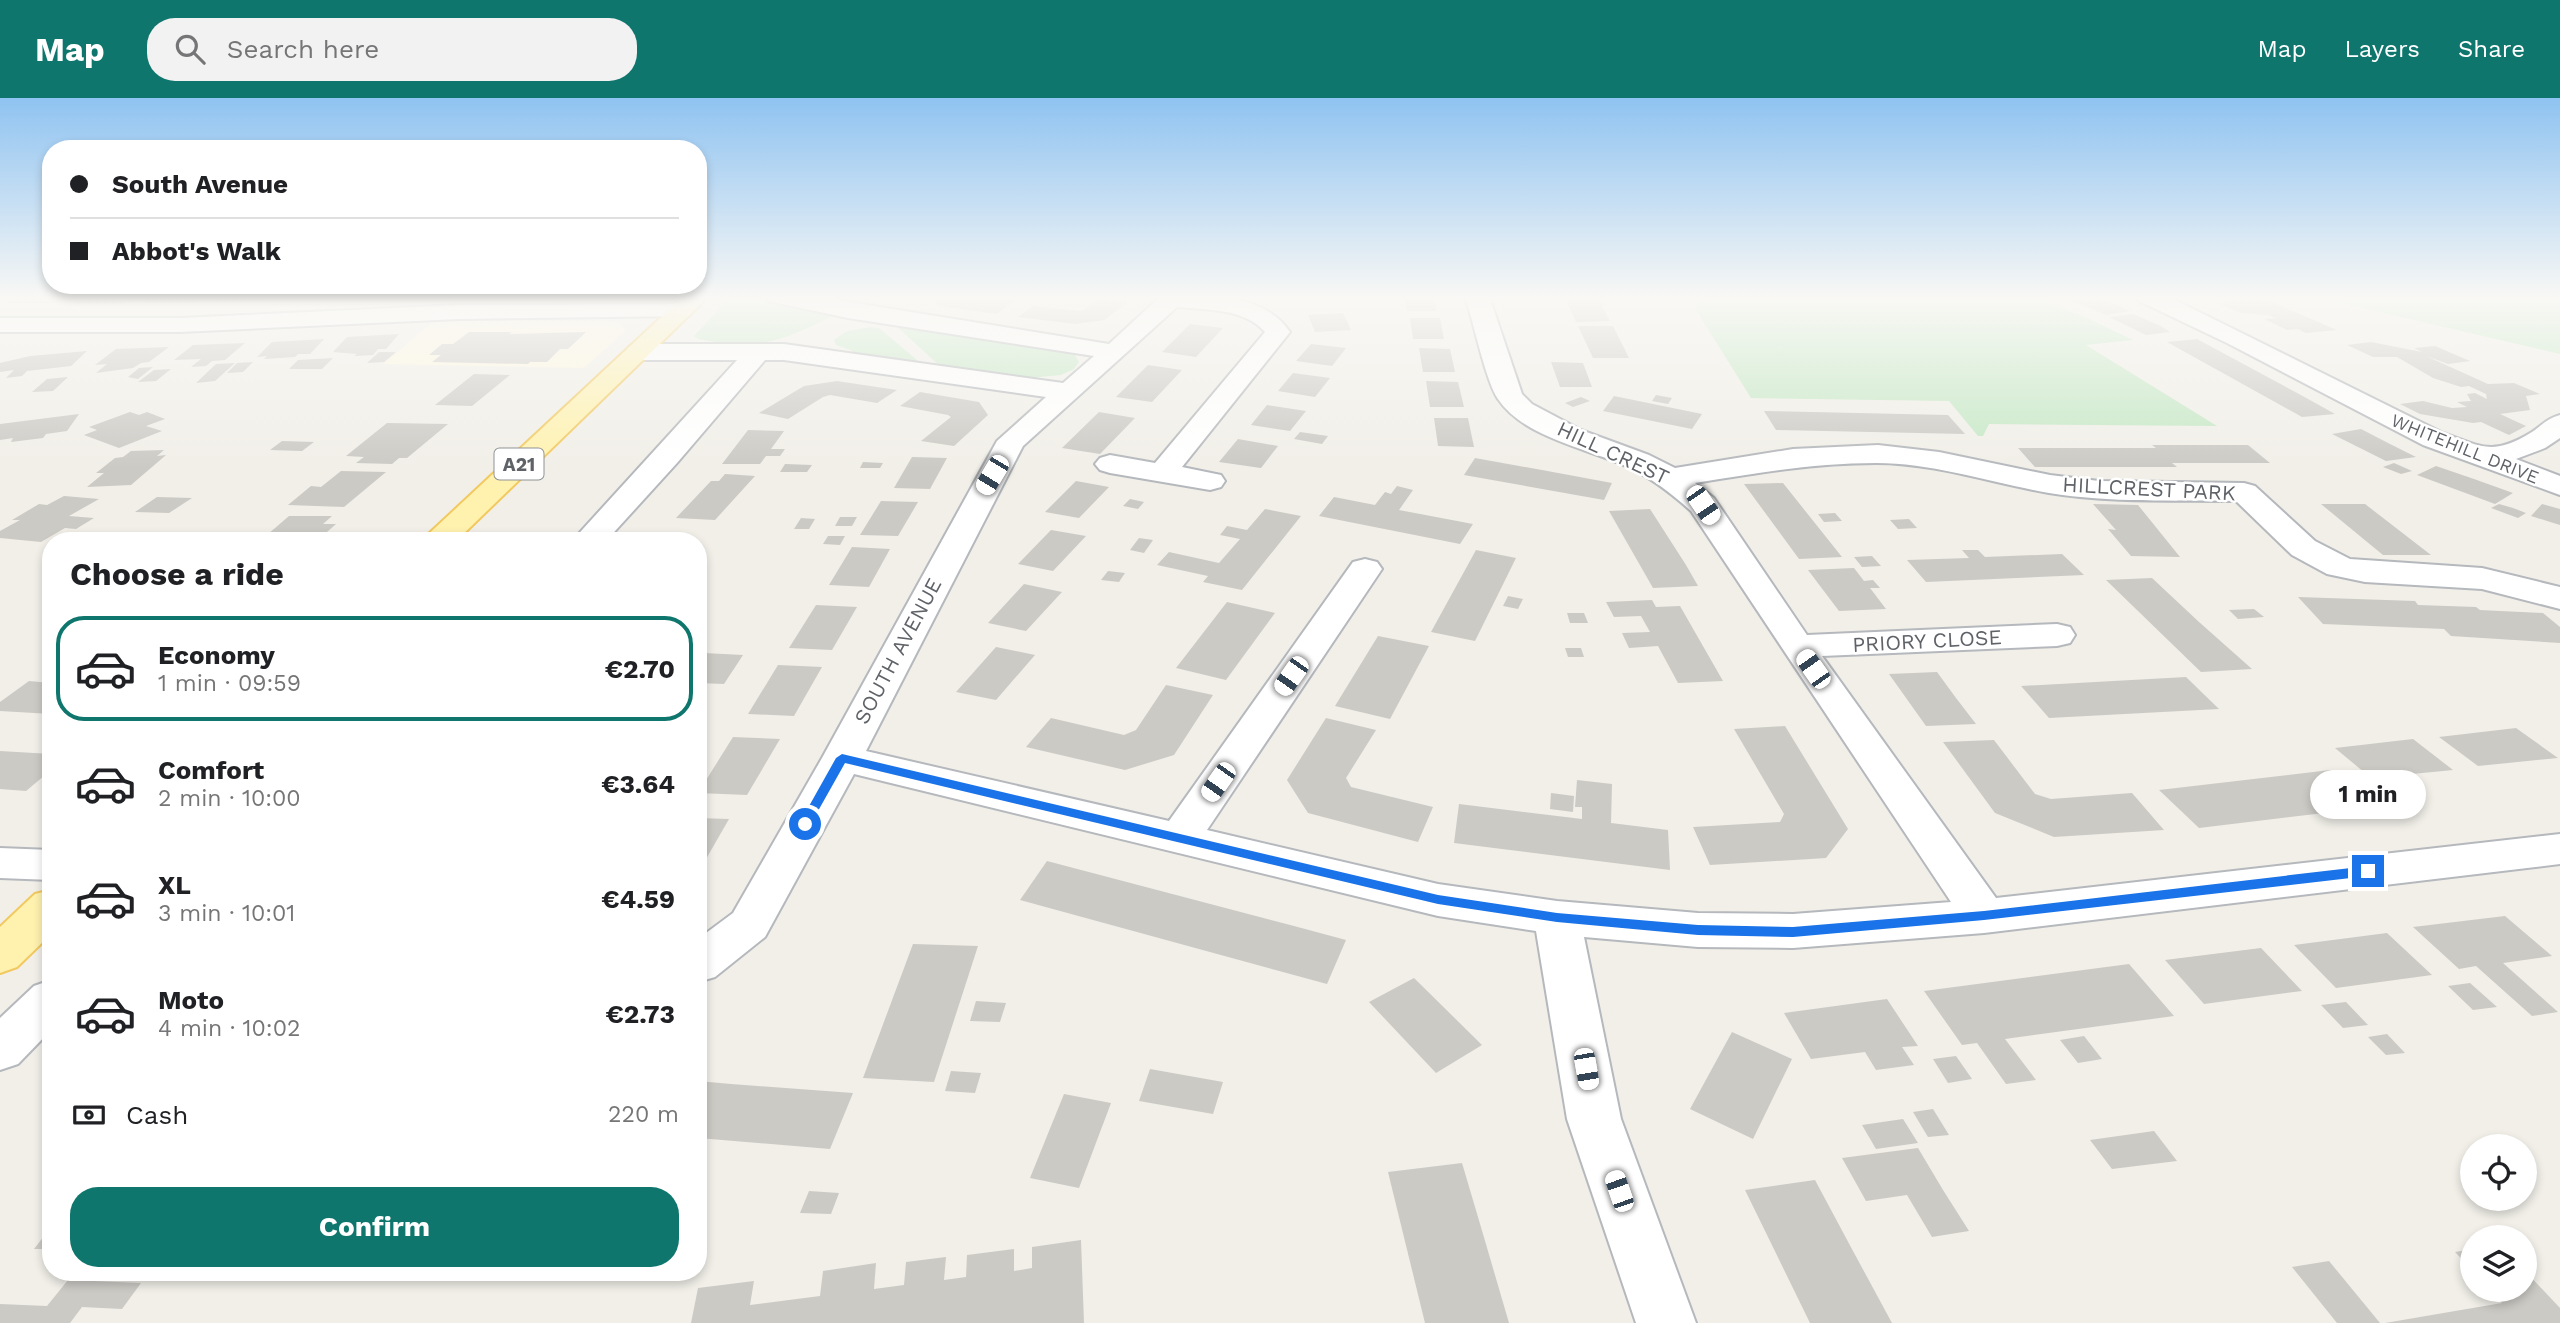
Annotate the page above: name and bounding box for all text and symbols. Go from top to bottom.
search box [147,18,637,81]
text: Map [35,30,105,69]
icon: search [171,30,209,68]
text: Search here [227,34,379,64]
text: Map [2258,35,2306,63]
text: Layers [2344,35,2420,63]
text: Share [2458,35,2525,63]
text: South Avenue [112,169,288,199]
text: Abbot's Walk [112,236,281,266]
street label: WHITEHILL DRIVE [2388,409,2542,488]
street label: HILL CREST [1553,416,1673,489]
road number: A21 [494,448,544,480]
car [973,452,1012,498]
street label: HILLCREST PARK [2062,471,2237,506]
car [1683,482,1724,528]
text: Choose a ride [70,555,284,593]
street label: SOUTH AVENUE [849,573,947,728]
street label: PRIORY CLOSE [1852,624,2002,657]
icon: car [74,637,137,700]
text: Economy [158,640,275,670]
car [1793,646,1834,692]
car [1271,653,1312,699]
text: €2.70 [605,654,675,684]
text: 1 min · 09:59 [158,670,301,697]
icon: car [74,752,137,815]
text: Comfort [158,755,264,785]
car [1198,759,1239,805]
text: €3.64 [601,769,675,799]
callout: 1 min [2310,770,2426,818]
text: 1 min [2338,781,2398,808]
text: 2 min · 10:00 [158,785,301,812]
route start [789,808,821,840]
route end [2352,855,2384,887]
icon: car [74,867,137,930]
text: XL [158,870,191,900]
text: €4.59 [601,884,675,914]
text: 3 min · 10:01 [158,900,295,927]
icon: car [74,982,137,1045]
text: Moto [158,985,224,1015]
text: €2.73 [605,999,675,1029]
text: 4 min · 10:02 [158,1015,300,1042]
car [1573,1046,1600,1092]
icon: cash [70,1096,108,1134]
text: Cash [126,1100,188,1130]
text: 220 m [608,1101,679,1128]
map controls [2460,1134,2537,1302]
button: locate [2460,1134,2537,1211]
car [1603,1168,1636,1214]
button: Confirm [70,1187,679,1267]
button: layers [2460,1225,2537,1302]

